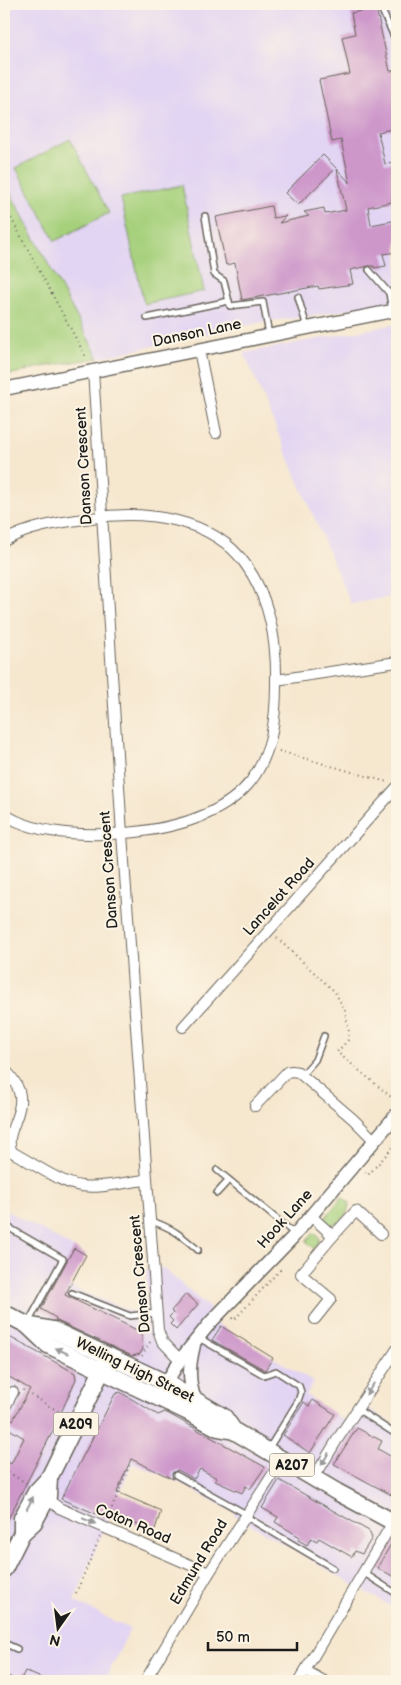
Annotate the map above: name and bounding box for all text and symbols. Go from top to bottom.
street label: Danson Lane [151,314,243,352]
street label: Danson Crescent [71,406,97,526]
street label: Danson Crescent [95,810,123,930]
street label: Lancelot Road [239,854,319,940]
street label: Hook Lane [253,1185,317,1253]
street label: Danson Crescent [125,1214,155,1334]
street label: Welling High Street [73,1333,198,1407]
one-way arrow [55,1347,69,1355]
one-way arrow [365,1383,375,1396]
road number: A209 [54,1412,98,1436]
one-way arrow [321,1453,330,1466]
road number: A207 [270,1454,314,1476]
one-way arrow [26,1496,34,1510]
street label: Coton Road [92,1500,174,1548]
street label: Edmund Road [166,1516,232,1608]
one-way arrow [82,1518,96,1526]
north arrow [32,1602,82,1652]
scale bar [208,1620,297,1652]
text: 50 m [216,1628,250,1647]
text: N [48,1631,62,1650]

